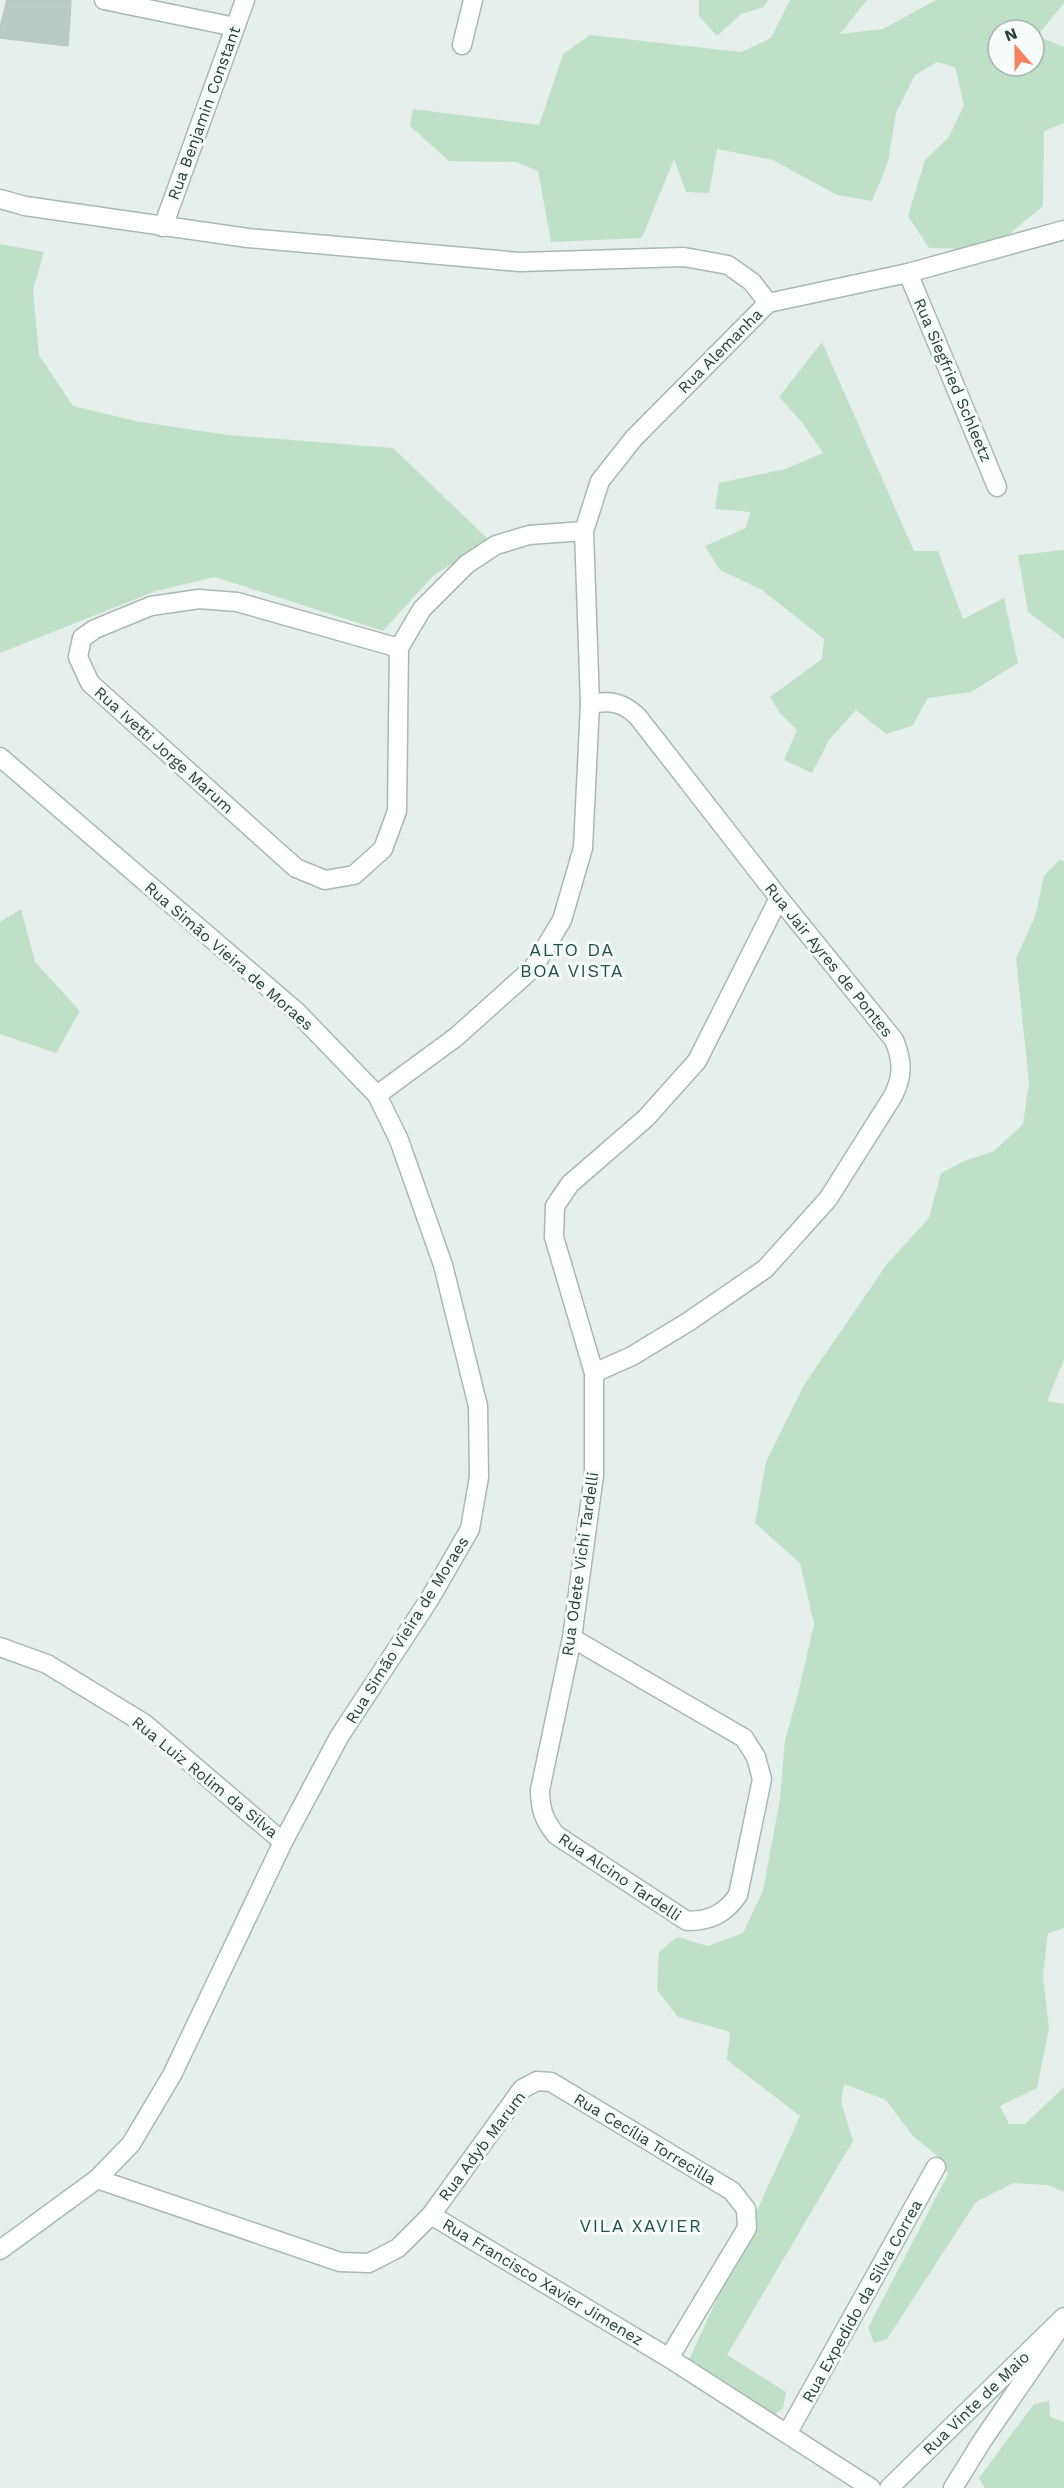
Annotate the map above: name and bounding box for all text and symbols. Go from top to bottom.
north arrow [986,18,1046,78]
street label: Rua Benjamin Constant [164,23,244,202]
text: N [1002,23,1020,45]
street label: Rua Siegfried Schleetz [910,295,996,465]
street label: Rua Alemanha [674,305,766,397]
street label: Rua Ivetti Jorge Marum [91,683,237,817]
street label: Rua Simão Vieira de Moraes [141,878,317,1034]
street label: Rua Jair Ayres de Pontes [761,879,897,1041]
district label: ALTO DA BOA VISTA [520,939,624,981]
street label: Rua Odete Vichi Tardelli [558,1471,602,1657]
street label: Rua Simão Vieira de Moraes [341,1533,473,1727]
street label: Rua Luiz Rolim da Silva [128,1712,282,1842]
street label: Rua Alcino Tardelli [555,1829,685,1925]
street label: Rua Adyb Marum [435,2087,529,2205]
street label: Rua Cecília Torrecilla [571,2089,719,2189]
street label: Rua Expedido da Silva Correa [798,2196,926,2406]
street label: Rua Francisco Xavier Jimenez [439,2214,647,2350]
district label: VILA XAVIER [579,2215,703,2236]
street label: Rua Vinte de Maio [919,2347,1033,2459]

